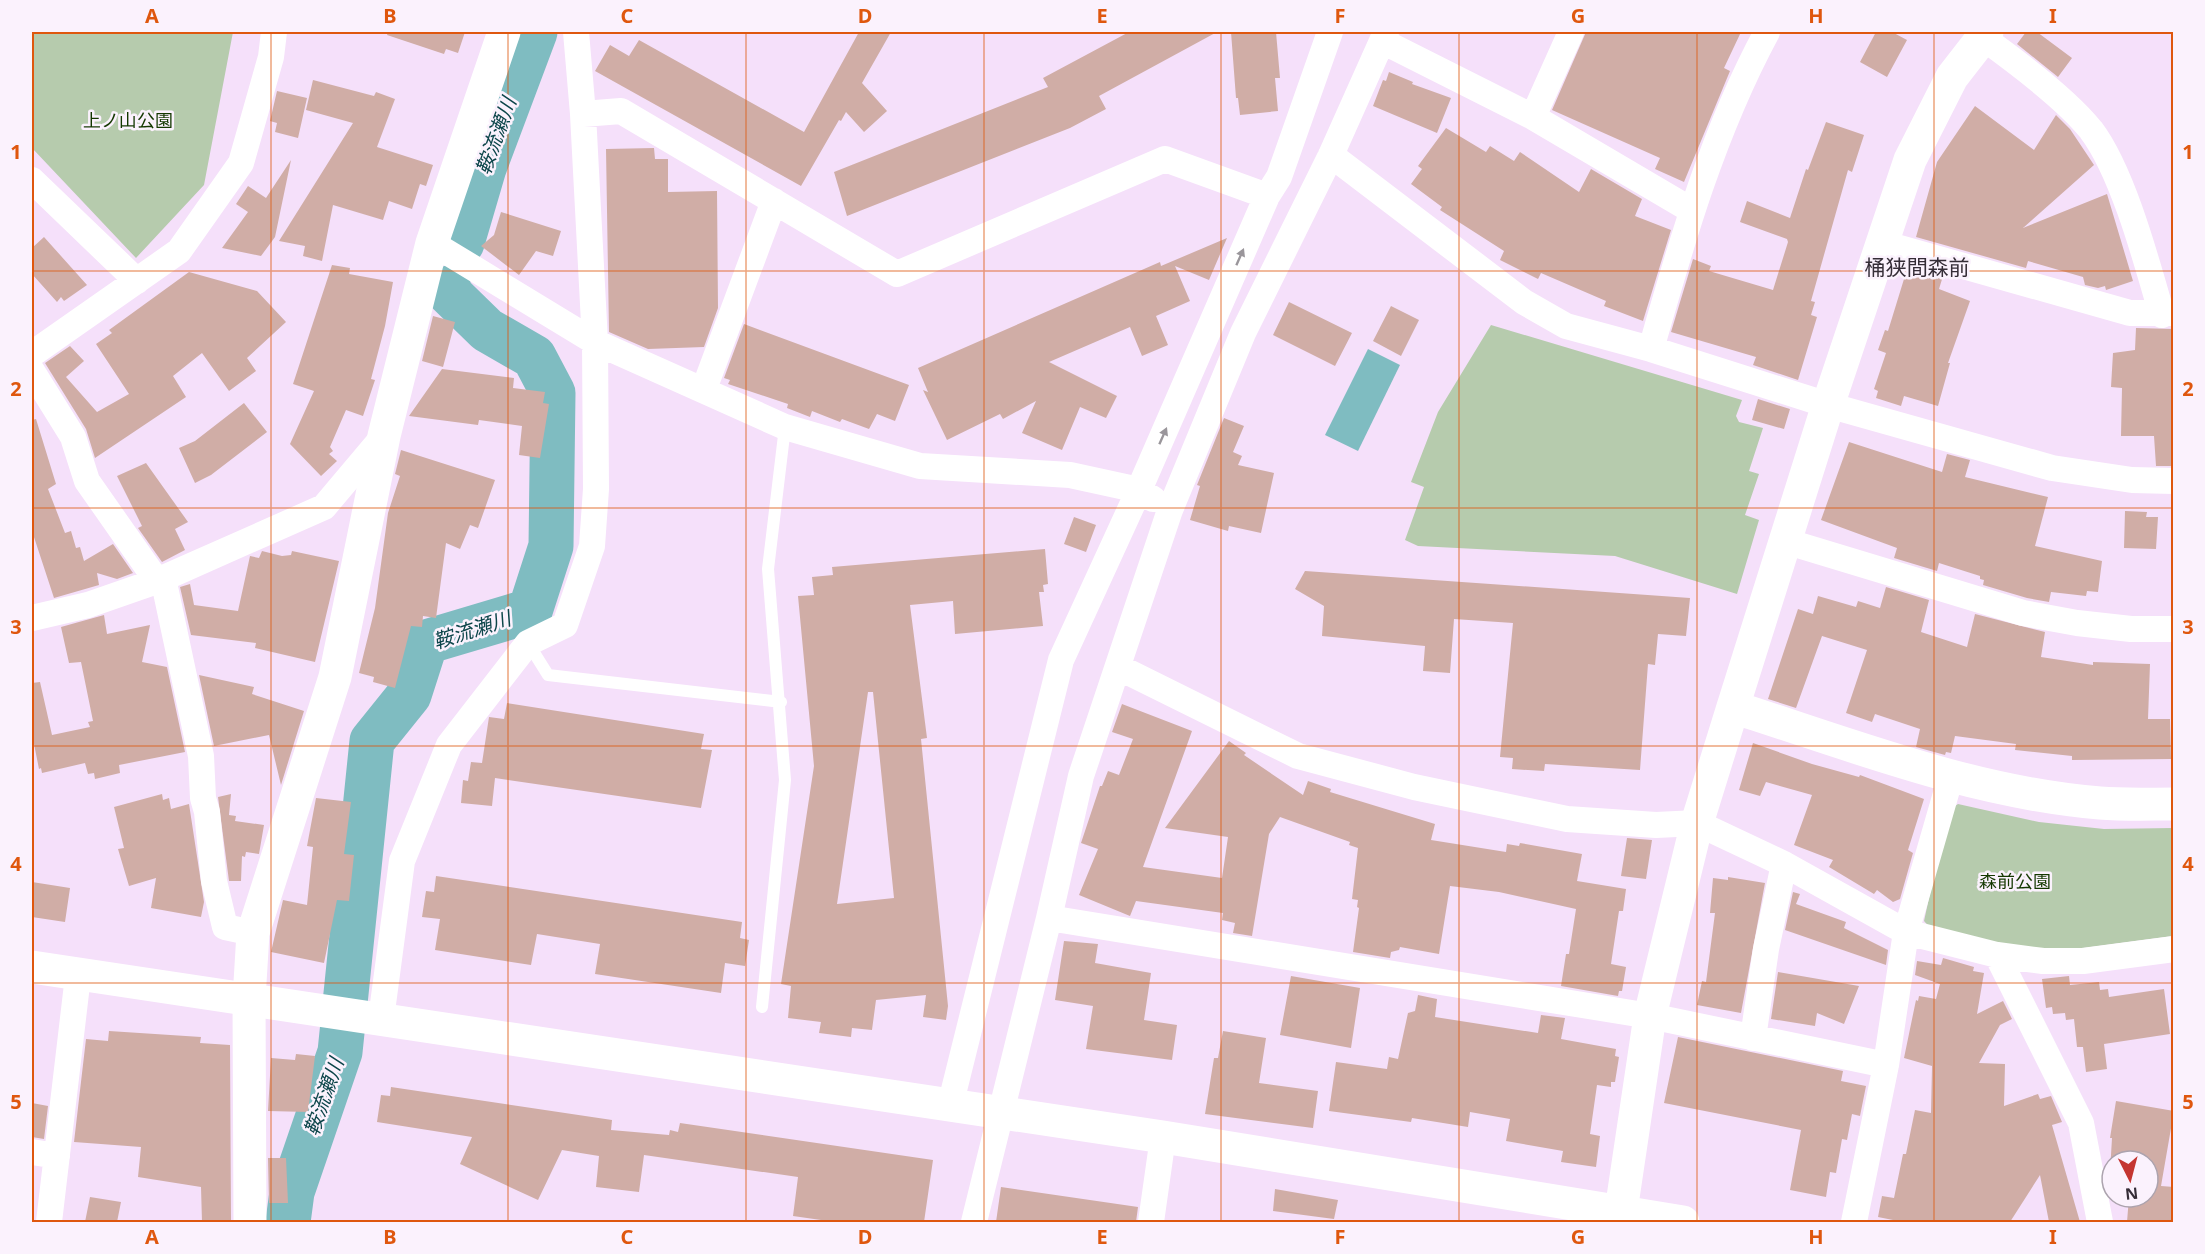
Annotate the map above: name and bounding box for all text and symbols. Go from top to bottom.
text: A [145,2,159,29]
text: B [383,2,397,29]
text: C [621,2,634,29]
text: D [858,2,872,29]
text: E [1096,2,1108,29]
text: F [1335,2,1345,29]
text: G [1571,2,1585,29]
text: H [1808,2,1824,29]
text: I [2049,2,2057,29]
water label: 鞍流瀬川 [469,92,523,178]
park label: 上ノ山公園 [83,108,173,132]
text: 1 [10,138,22,165]
text: 1 [2182,138,2194,165]
one-way arrow [1236,249,1245,266]
district label: 桶狭間森前 [1865,253,1970,281]
text: 2 [10,375,22,402]
text: 2 [2182,375,2194,402]
one-way arrow [1158,427,1168,445]
water label: 鞍流瀬川 [430,604,516,655]
text: 3 [10,613,22,640]
text: 3 [2182,613,2194,640]
text: 4 [10,850,22,877]
text: 4 [2182,850,2194,877]
park label: 森前公園 [1979,869,2051,893]
water label: 鞍流瀬川 [298,1053,350,1139]
text: 5 [10,1088,22,1115]
text: 5 [2182,1088,2194,1115]
north arrow [2100,1149,2160,1209]
text: N [2124,1182,2139,1206]
text: A [145,1223,159,1250]
text: B [383,1223,397,1250]
text: C [621,1223,634,1250]
text: D [858,1223,872,1250]
text: E [1096,1223,1108,1250]
text: F [1335,1223,1345,1250]
text: G [1571,1223,1585,1250]
text: H [1808,1223,1824,1250]
text: I [2049,1223,2057,1250]

